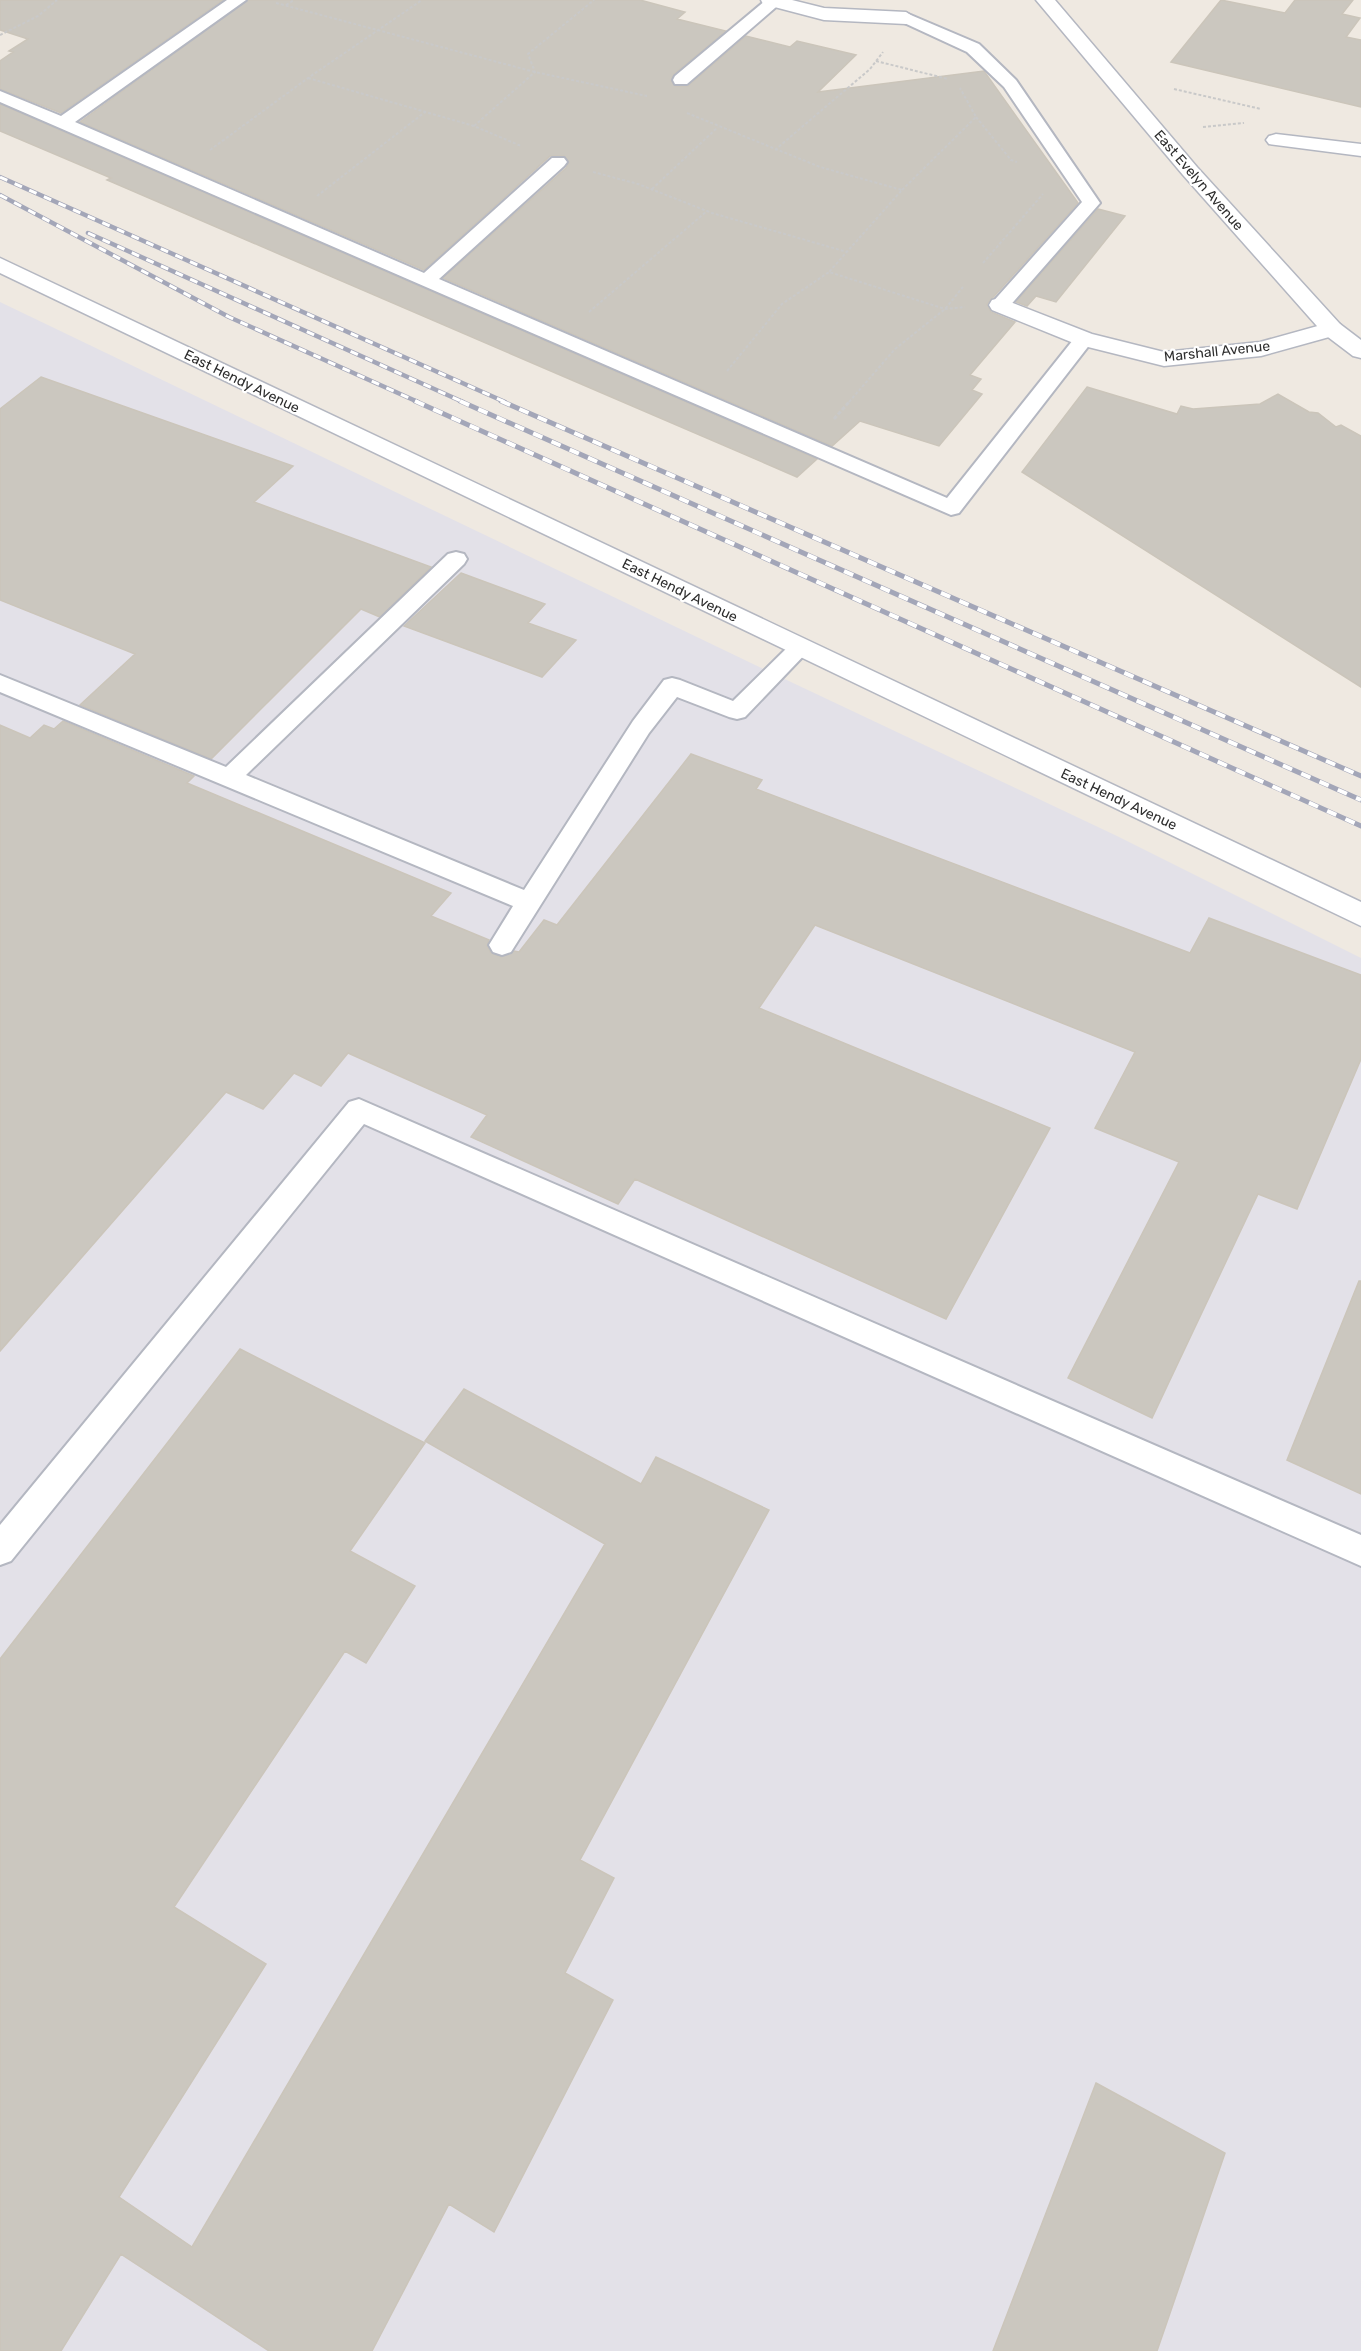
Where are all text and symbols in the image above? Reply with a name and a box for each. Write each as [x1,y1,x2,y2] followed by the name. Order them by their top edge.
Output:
[1150,127,1247,234] street label: East Evelyn Avenue
[1163,337,1271,366] street label: Marshall Avenue
[181,346,302,417] street label: East Hendy Avenue
[619,555,740,626] street label: East Hendy Avenue
[1058,765,1180,834] street label: East Hendy Avenue

